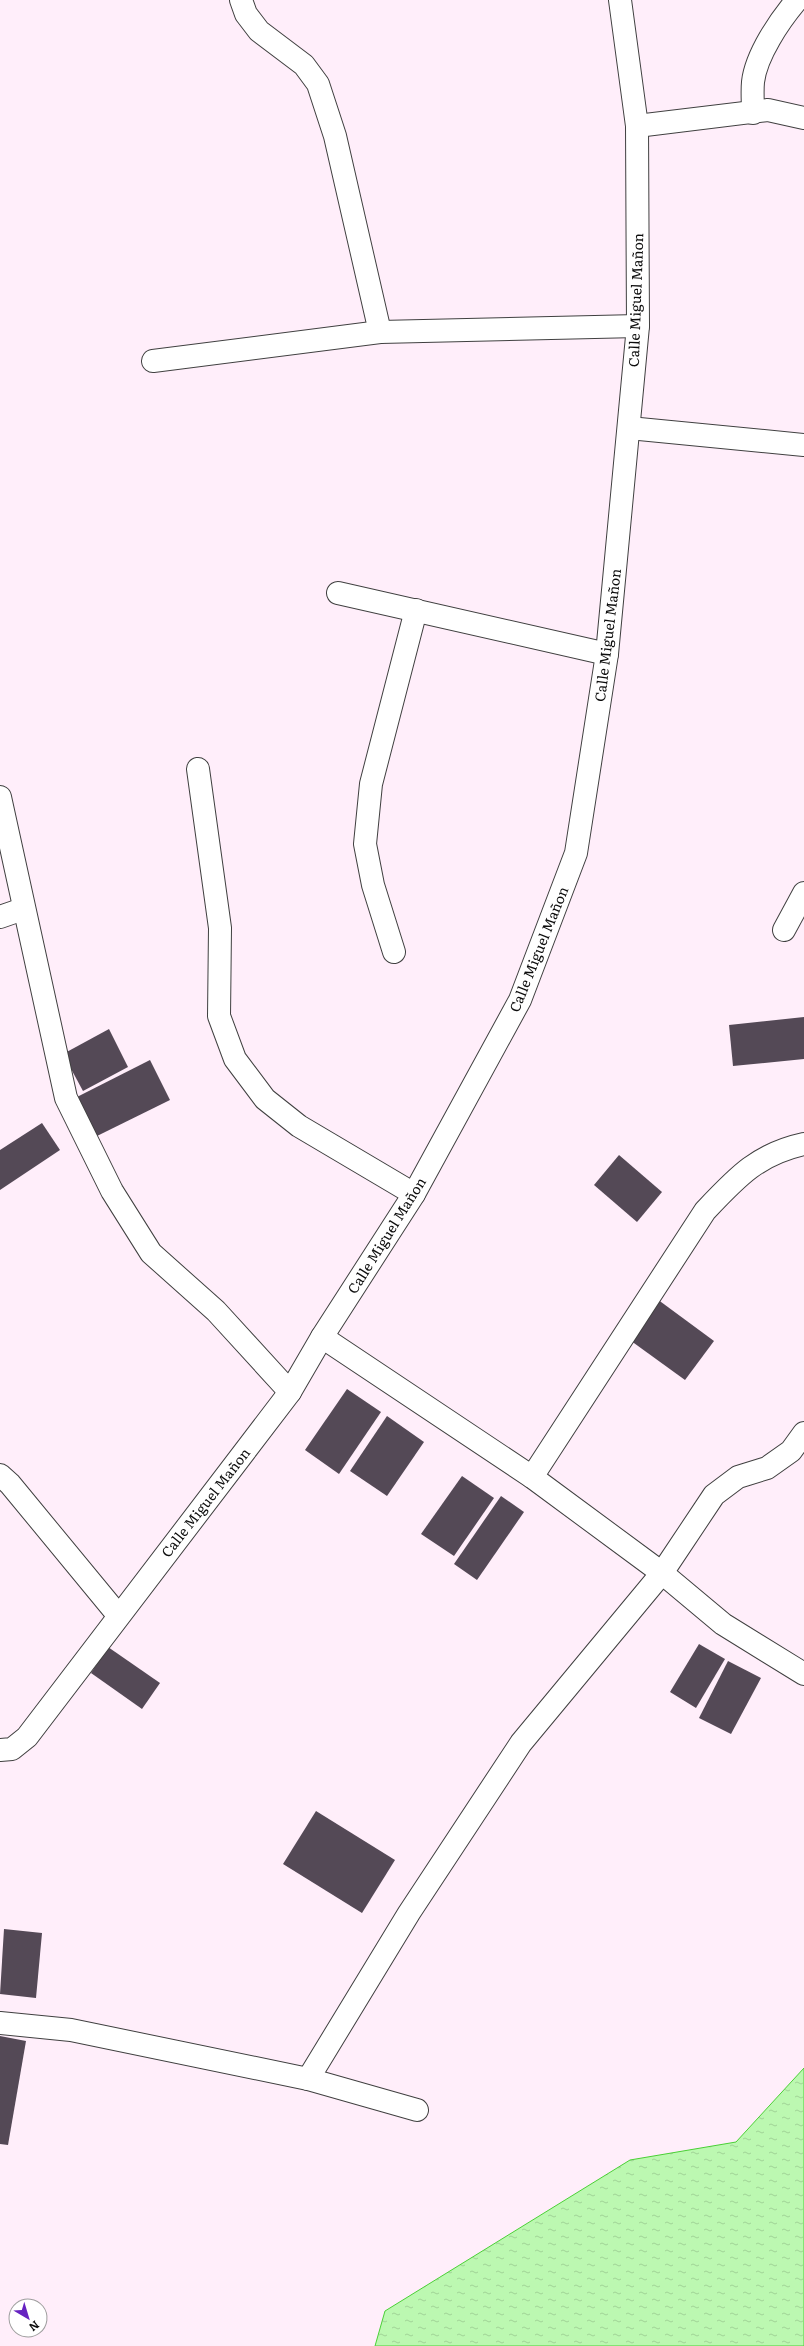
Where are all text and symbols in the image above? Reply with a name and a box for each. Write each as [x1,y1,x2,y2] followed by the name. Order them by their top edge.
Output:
[623,233,647,367] street label: Calle Miguel Mañon
[589,567,625,703] street label: Calle Miguel Mañon
[504,883,572,1015] street label: Calle Miguel Mañon
[342,1173,430,1297] street label: Calle Miguel Mañon
[156,1443,254,1561] street label: Calle Miguel Mañon
[8,2298,48,2338] north arrow
[26,2318,43,2336] text: N

